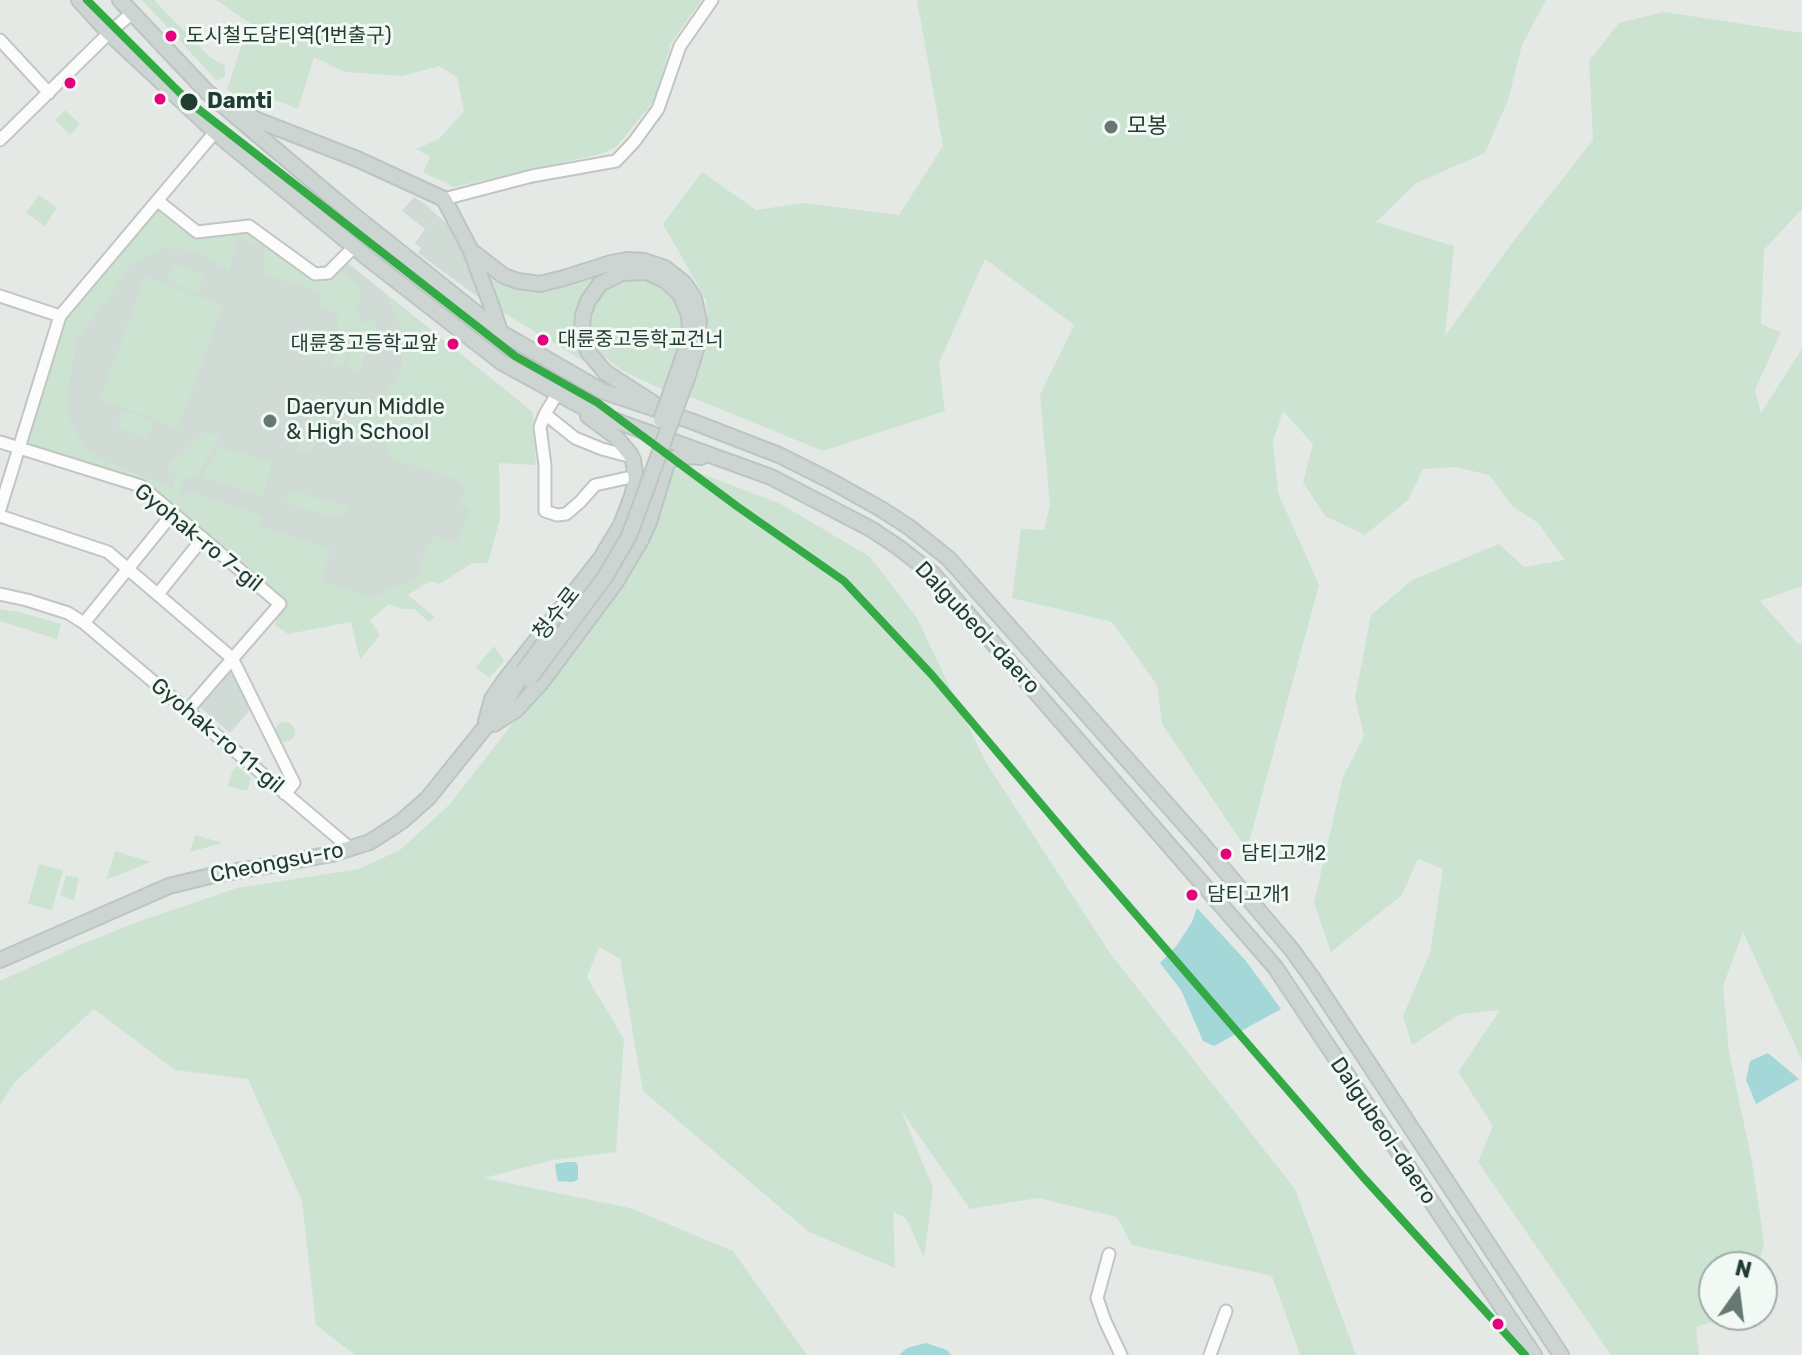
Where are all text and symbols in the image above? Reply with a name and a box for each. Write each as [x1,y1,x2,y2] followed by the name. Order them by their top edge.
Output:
[186,24,391,48] place label: 도시철도담티역(1번출구)
[163,28,179,44] marker: 도시철도담티역(1번출구)
[62,75,78,91] unlabelled marker
[207,89,272,115] place label: Damti
[152,91,168,107] unlabelled marker
[178,91,200,113] marker: Damti
[1127,114,1167,140] place label: 모봉
[1102,118,1120,136] marker: 모봉
[558,328,724,352] place label: 대륜중고등학교건너
[291,332,438,356] place label: 대륜중고등학교앞
[535,332,551,348] marker: 대륜중고등학교건너
[445,336,461,352] marker: 대륜중고등학교앞
[286,395,445,446] place label: Daeryun Middle & High School
[261,412,279,430] marker: Daeryun Middle & High School
[129,478,267,598] street label: Gyohak-ro 7-gil
[909,556,1045,700] street label: Dalgubeol-daero
[528,582,586,646] street label: 청수로
[145,673,289,799] street label: Gyohak-ro 11-gil
[208,837,346,889] street label: Cheongsu-ro
[1241,842,1326,866] place label: 담티고개2
[1218,846,1234,862] marker: 담티고개2
[1207,883,1289,907] place label: 담티고개1
[1184,887,1200,903] marker: 담티고개1
[1324,1053,1442,1209] street label: Dalgubeol-daero
[1698,1251,1778,1331] north arrow
[1732,1254,1754,1284] text: N
[1490,1316,1506,1332] unlabelled marker

